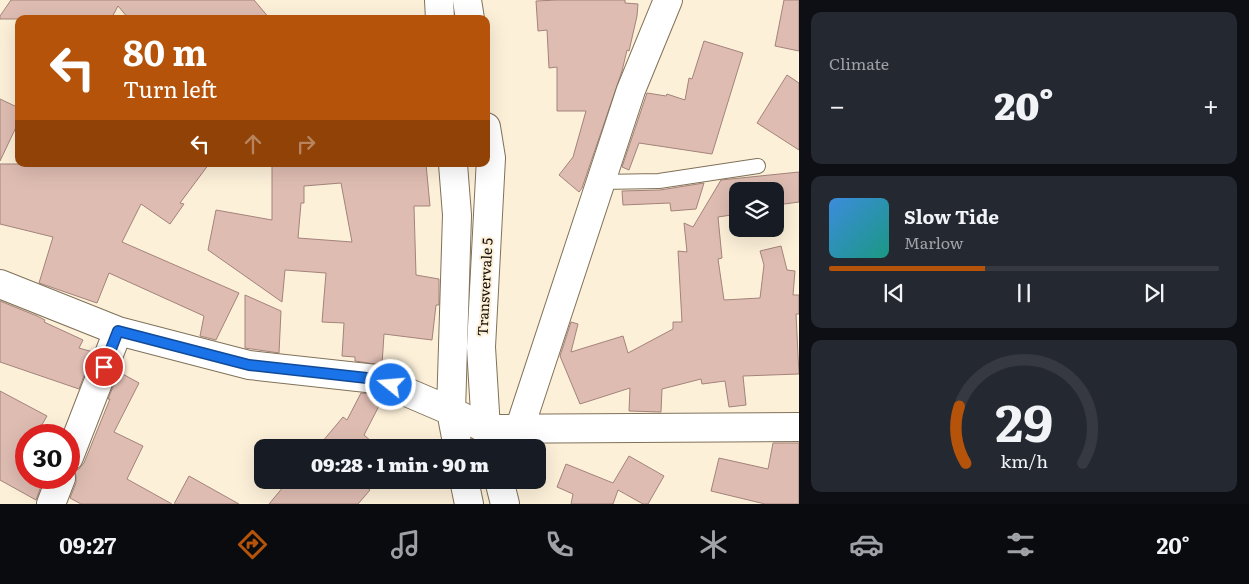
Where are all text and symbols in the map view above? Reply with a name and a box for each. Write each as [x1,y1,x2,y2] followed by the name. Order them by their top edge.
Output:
[123,25,207,77] text: 80 m
[40,35,105,100] icon: left
[829,51,889,75] text: Climate
[123,72,217,105] text: Turn left
[994,75,1054,132] text: 20°
[829,83,845,125] text: −
[1203,83,1219,125] text: +
[186,130,214,158] icon: left
[239,130,267,158] icon: ahead
[292,130,320,158] icon: right
[729,182,784,237] map controls
[729,182,784,237] button: layers
[904,202,999,230] text: Slow Tide
[904,230,964,254] text: Marlow
[471,237,497,337] street label: Transvervale 5
[880,279,908,307] icon: previous
[1010,279,1038,307] icon: pause
[1140,279,1168,307] icon: next
[83,346,125,388] pin
[90,353,118,381] icon: arrive
[364,358,416,410] position arrow
[995,381,1053,458] text: 29
[15,424,80,489] speed limit sign: 30
[1000,447,1048,474] text: km/h
[311,450,489,478] text: 09:28 · 1 min · 90 m
[235,527,270,562] icon: directions
[388,527,423,562] icon: music
[542,527,577,562] icon: phone
[696,527,731,562] icon: climate
[849,527,884,562] icon: car
[1003,527,1038,562] icon: filters
[59,528,116,561] text: 09:27
[1156,528,1190,561] text: 20°

